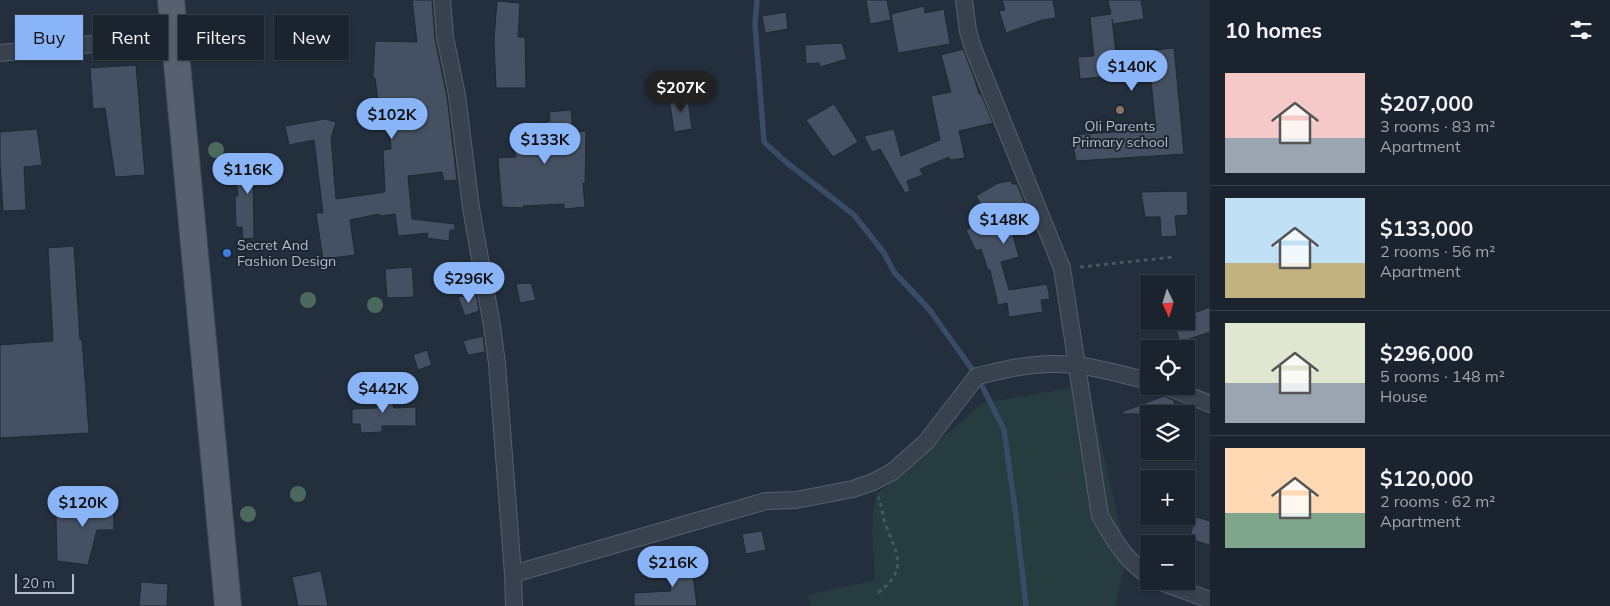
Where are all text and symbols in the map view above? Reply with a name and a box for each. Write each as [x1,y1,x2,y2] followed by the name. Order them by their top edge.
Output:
[15,15,83,60] chip: Buy
[93,15,168,60] chip: Rent
[178,15,264,60] chip: Filters
[274,15,349,60] chip: New
[1567,16,1595,44] icon: filters
[1225,17,1322,43] text: 10 homes
[1097,49,1167,92] pin: $140K
[1107,56,1157,76] text: $140K
[646,70,716,113] pin: $207K
[656,77,706,97] text: $207K
[1380,90,1473,116] text: $207,000
[1265,93,1325,153] icon: home
[357,98,427,140] pin: $102K
[367,104,417,124] text: $102K
[1114,104,1126,116] marker: Oli Parents Primary school
[1380,116,1495,136] text: 3 rooms · 83 m²
[1072,117,1168,151] place label: Oli Parents Primary school
[510,122,580,165] pin: $133K
[520,129,570,149] text: $133K
[1380,136,1461,156] text: Apartment
[213,152,283,195] pin: $116K
[223,159,273,179] text: $116K
[969,202,1039,245] pin: $148K
[979,209,1029,229] text: $148K
[1380,215,1473,241] text: $133,000
[1265,218,1325,278] icon: home
[237,236,336,270] place label: Secret And Fashion Design
[1380,241,1495,261] text: 2 rooms · 56 m²
[221,247,233,259] marker: Secret And Fashion Design
[1380,261,1461,281] text: Apartment
[434,262,504,304] pin: $296K
[444,268,494,288] text: $296K
[1140,275,1195,330] north arrow
[1140,275,1195,590] map controls
[1140,340,1195,395] button: locate
[1380,340,1473,366] text: $296,000
[1265,343,1325,403] icon: home
[1380,366,1505,386] text: 5 rooms · 148 m²
[348,372,418,414] pin: $442K
[358,378,408,398] text: $442K
[1380,386,1427,406] text: House
[1140,405,1195,460] button: layers
[1380,465,1473,491] text: $120,000
[1265,468,1325,528] icon: home
[1140,470,1195,525] button: +
[48,486,118,528] pin: $120K
[1380,491,1495,511] text: 2 rooms · 62 m²
[58,492,108,512] text: $120K
[1380,511,1461,531] text: Apartment
[1140,535,1195,590] button: −
[638,546,708,588] pin: $216K
[648,552,698,572] text: $216K
[15,571,74,594] scale bar
[22,574,55,592] text: 20 m

